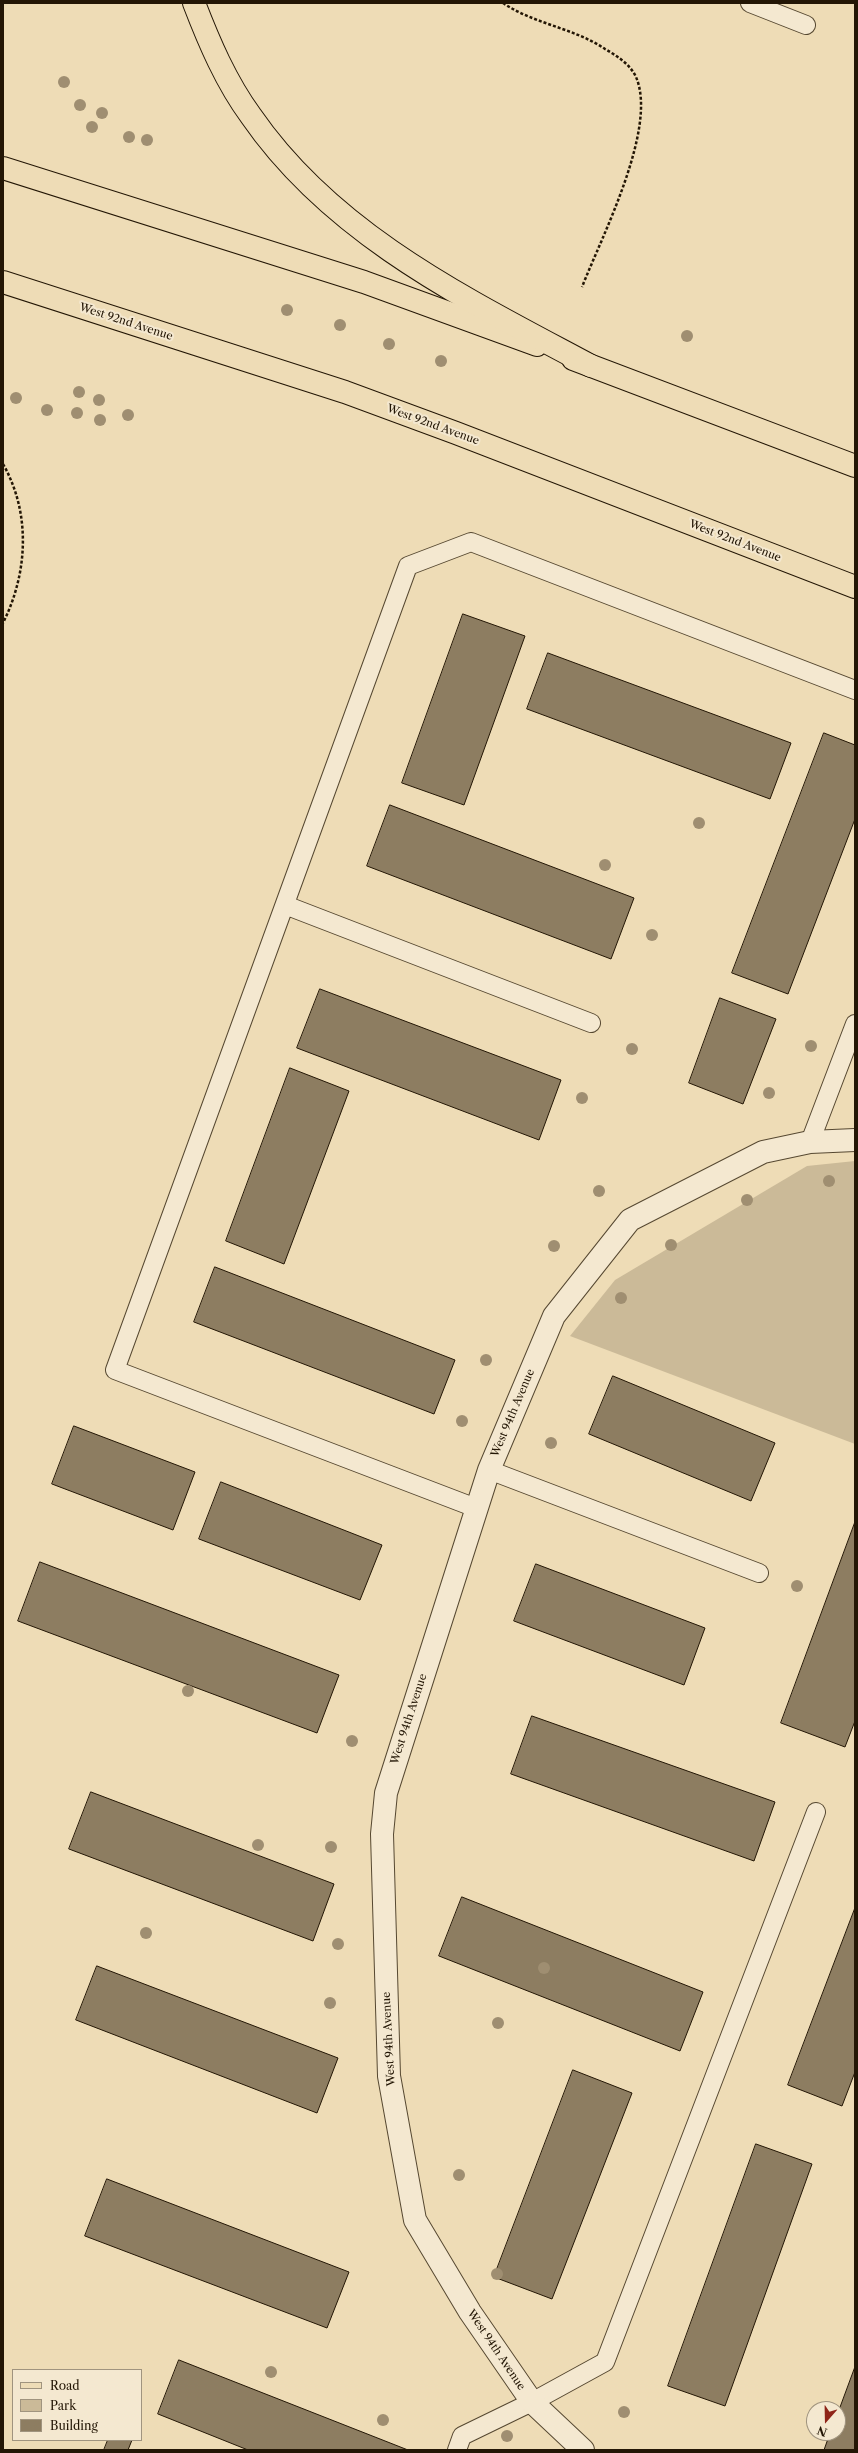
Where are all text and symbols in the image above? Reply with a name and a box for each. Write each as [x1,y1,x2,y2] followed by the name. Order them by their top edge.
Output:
[78,301,174,343] street label: West 92nd Avenue
[385,402,481,448] street label: West 92nd Avenue
[687,517,783,565] street label: West 92nd Avenue
[488,1367,538,1459] street label: West 94th Avenue
[388,1672,430,1766] street label: West 94th Avenue
[380,1992,398,2086] street label: West 94th Avenue
[464,2307,528,2393] street label: West 94th Avenue
[12,2369,142,2441] legend
[50,2378,80,2393] text: Road
[50,2398,76,2413] text: Park
[806,2401,846,2441] north arrow
[50,2418,98,2433] text: Building
[815,2423,829,2440] text: N

